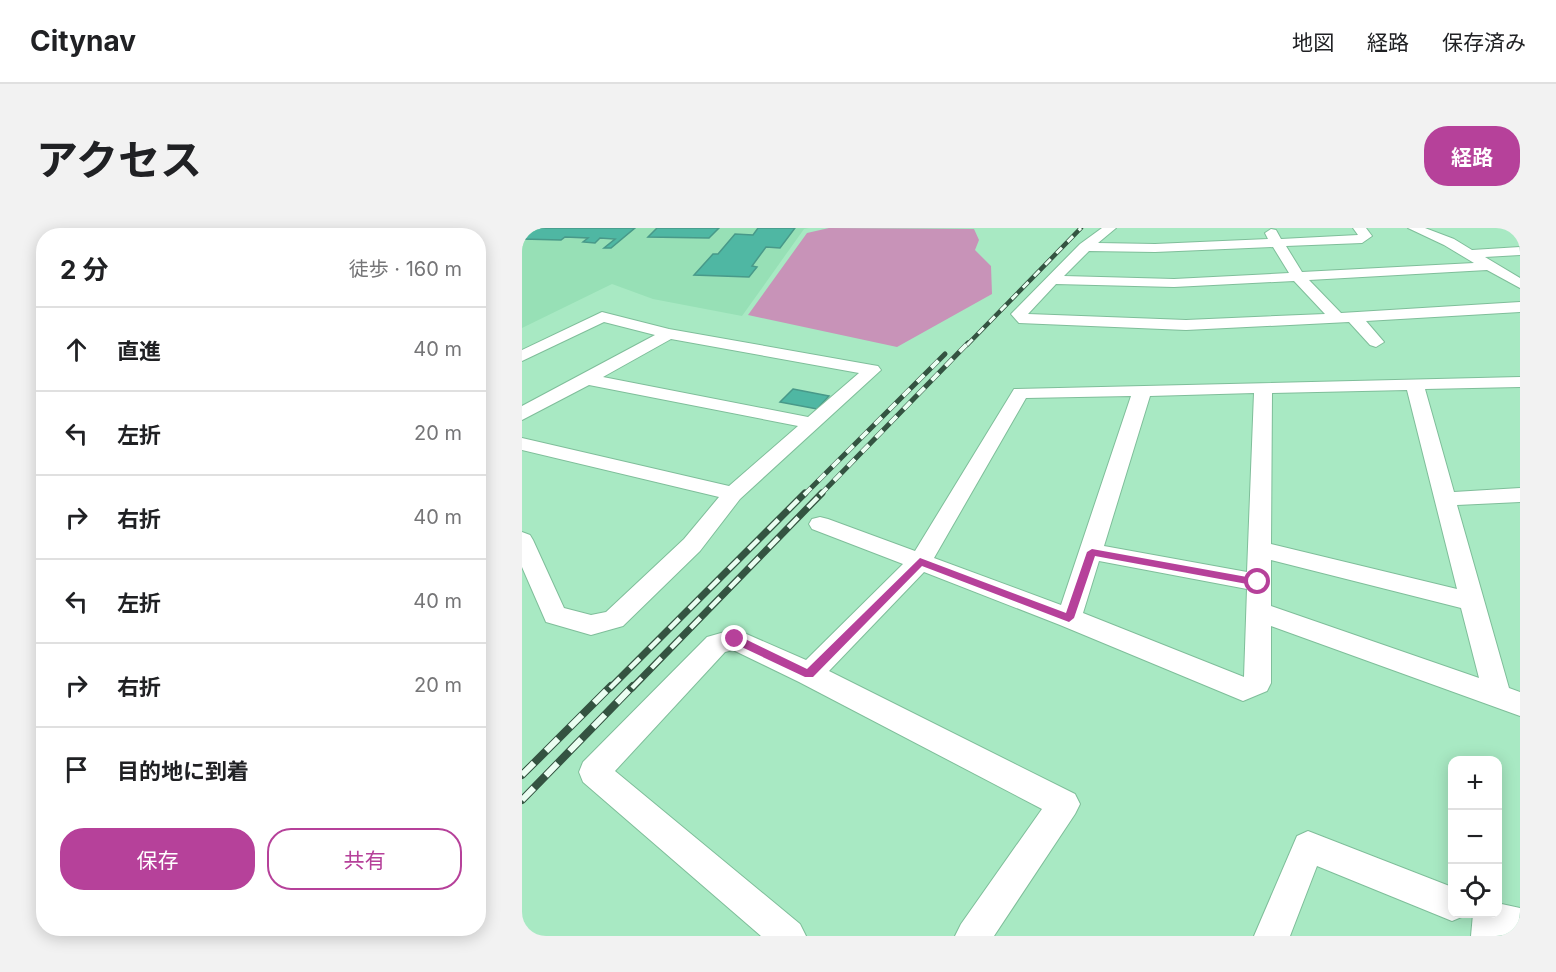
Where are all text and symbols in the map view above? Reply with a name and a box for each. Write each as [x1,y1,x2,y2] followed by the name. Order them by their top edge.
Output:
[30,24,136,58] text: Citynav
[1292,30,1334,55] text: 地図
[1367,30,1409,55] text: 経路
[1442,30,1526,55] text: 保存済み
[1424,126,1520,186] button: 経路
[36,134,202,185] text: アクセス
[60,254,109,285] text: 2 分
[349,257,462,281] text: 徒歩 · 160 m
[60,333,93,366] icon: ahead
[413,337,462,361] text: 40 m
[117,338,161,364] text: 直進
[60,417,93,450] icon: left
[414,421,462,445] text: 20 m
[117,422,161,448] text: 左折
[60,501,93,534] icon: right
[413,505,462,529] text: 40 m
[117,506,161,532] text: 右折
[1244,568,1270,594] route start
[60,585,93,618] icon: left
[413,589,462,613] text: 40 m
[117,590,161,616] text: 左折
[721,625,747,651] route end
[60,669,93,702] icon: right
[414,673,462,697] text: 20 m
[117,674,161,700] text: 右折
[60,753,93,786] icon: arrive
[1448,756,1502,918] map controls
[1448,756,1502,810] button: +
[117,758,249,784] text: 目的地に到着
[1448,810,1502,864] button: −
[60,828,255,890] button: 保存
[267,828,462,890] button: 共有
[1448,864,1502,918] button: locate

